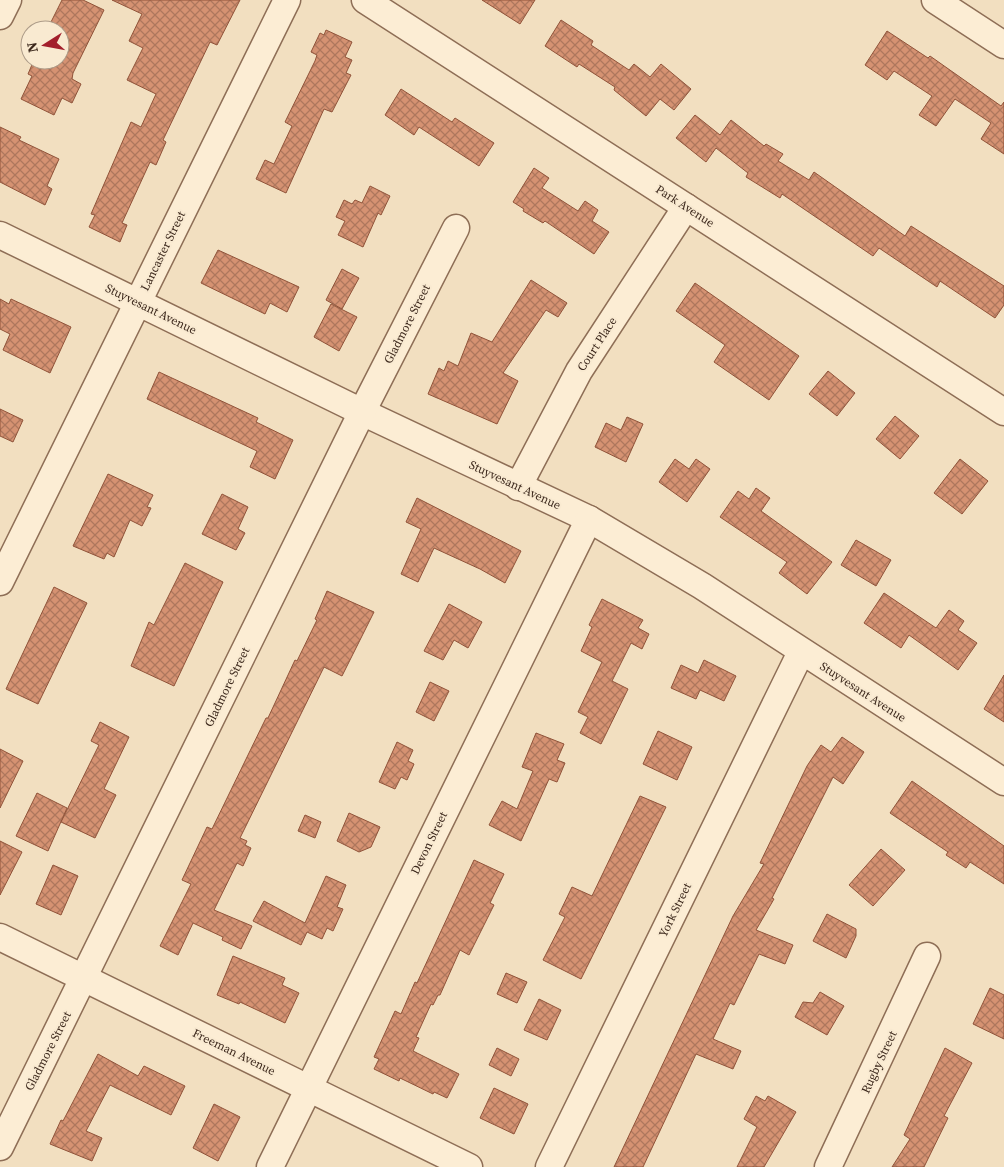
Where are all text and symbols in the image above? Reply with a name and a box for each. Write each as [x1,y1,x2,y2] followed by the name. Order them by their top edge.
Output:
[20,20,70,70] north arrow
[21,41,43,54] text: N
[653,181,717,231] street label: Park Avenue
[137,209,189,293] street label: Lancaster Street
[103,280,199,338] street label: Stuyvesant Avenue
[380,282,434,366] street label: Gladmore Street
[574,314,620,374] street label: Court Place
[467,457,563,513] street label: Stuyvesant Avenue
[201,644,253,730] street label: Gladmore Street
[817,658,909,726] street label: Stuyvesant Avenue
[407,809,451,877] street label: Devon Street
[655,880,695,940] street label: York Street
[21,1009,75,1093] street label: Gladmore Street
[190,1025,278,1079] street label: Freeman Avenue
[857,1028,901,1096] street label: Rugby Street

